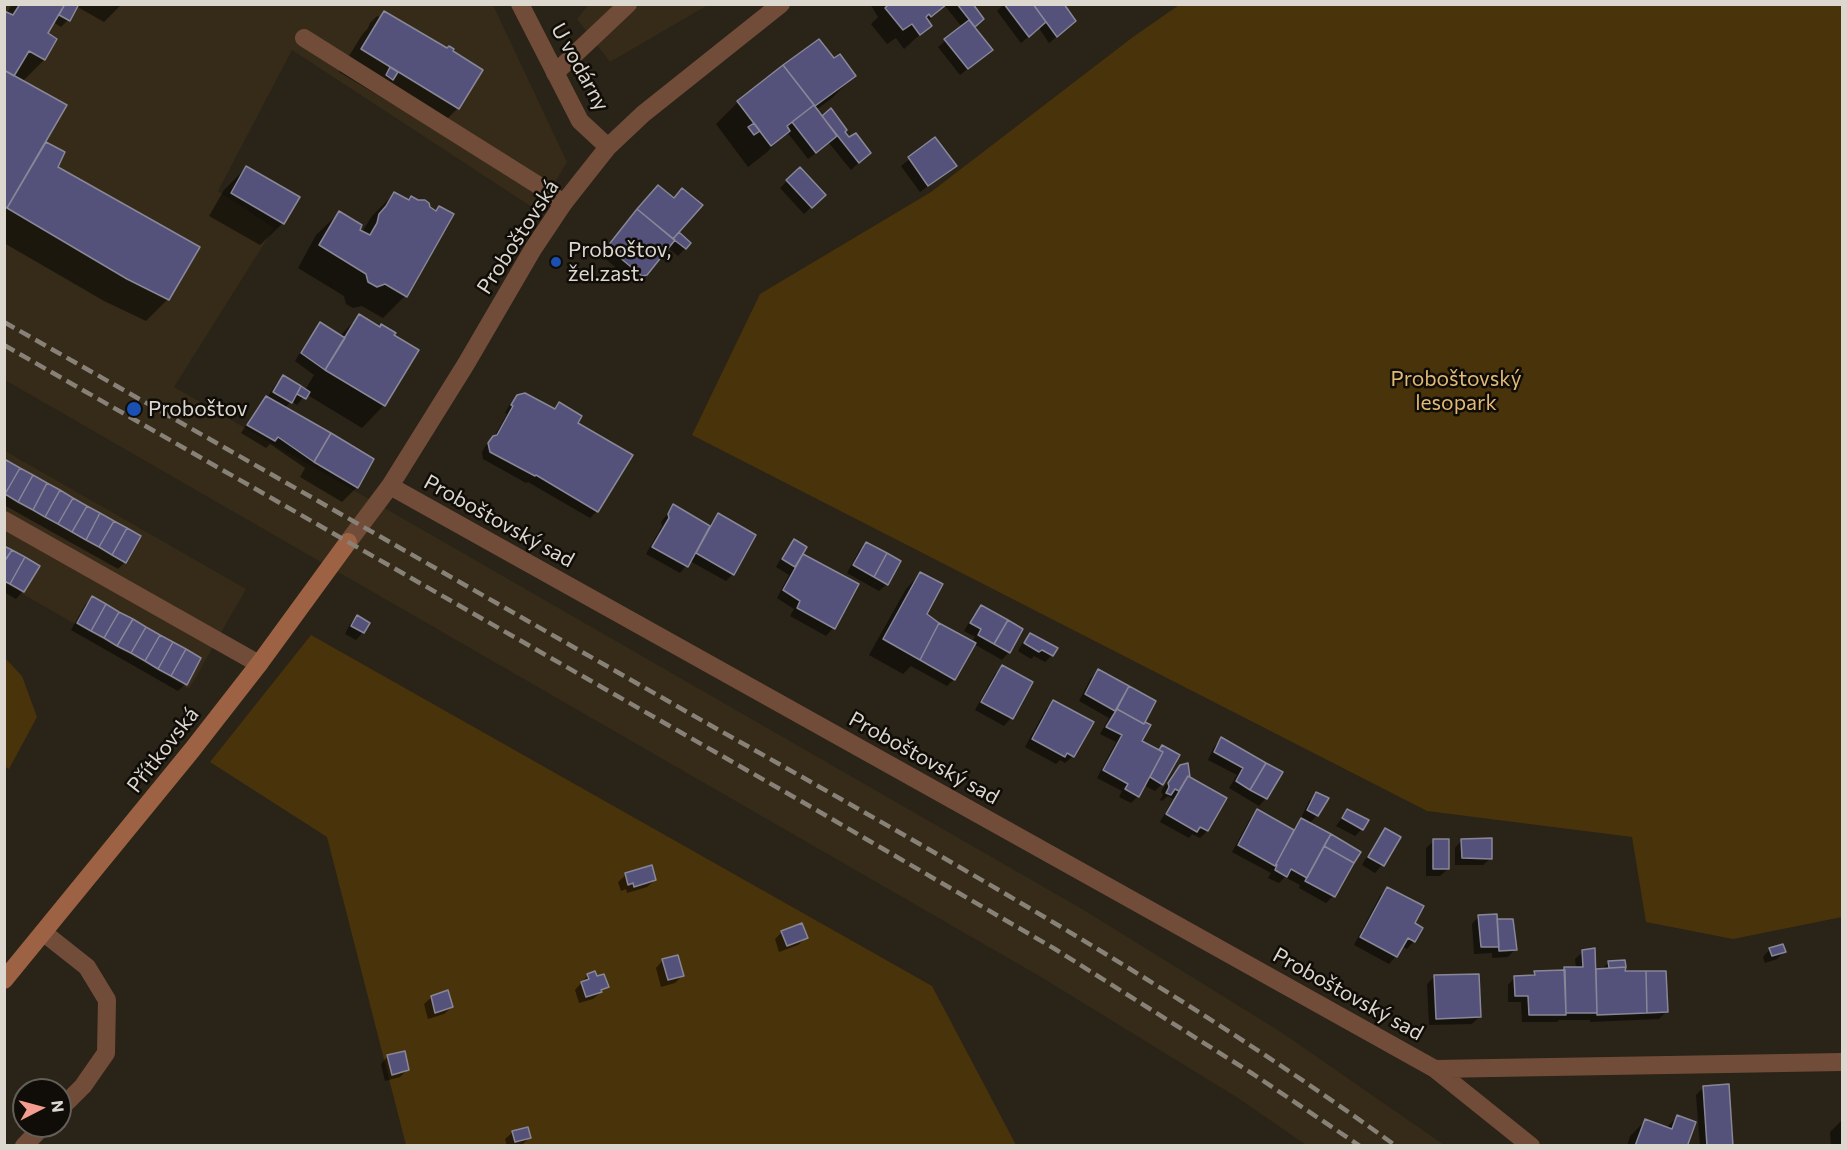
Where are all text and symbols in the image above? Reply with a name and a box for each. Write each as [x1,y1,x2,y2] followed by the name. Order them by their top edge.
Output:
[546,19,614,115] street label: U vodárny
[472,175,564,299] street label: Proboštovská
[568,237,671,287] place label: Proboštov, žel.zast.
[549,255,563,269] marker: Proboštov, žel.zast.
[1390,366,1522,416] park label: Proboštovský lesopark
[148,396,247,422] place label: Proboštov
[125,400,143,418] marker: Proboštov
[420,469,578,573] street label: Proboštovský sad
[122,702,204,798] street label: Přítkovská
[845,706,1003,810] street label: Proboštovský sad
[1269,942,1427,1046] street label: Proboštovský sad
[12,1078,72,1138] north arrow
[48,1099,68,1113] text: N

